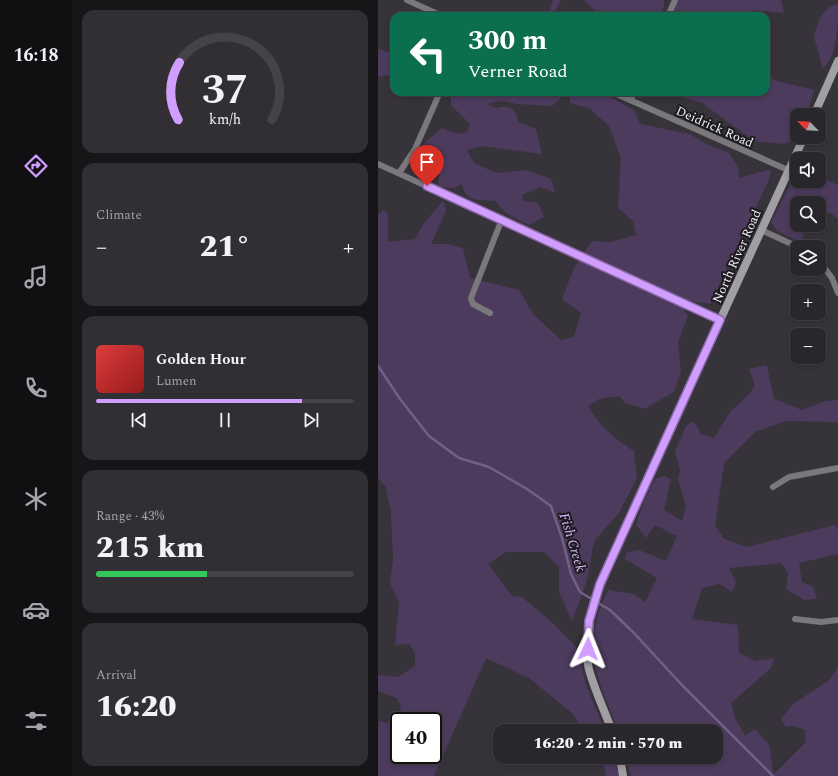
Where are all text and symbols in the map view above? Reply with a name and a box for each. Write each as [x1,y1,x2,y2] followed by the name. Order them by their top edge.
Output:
[468,19,547,62] text: 300 m
[402,28,454,80] icon: left
[13,42,59,69] text: 16:18
[202,58,248,121] text: 37
[468,58,568,85] text: Verner Road
[673,101,757,153] street label: Deidrick Road
[209,108,241,130] text: km/h
[790,108,826,144] north arrow
[790,108,826,364] map controls
[410,145,444,186] pin
[416,151,438,173] icon: arrive
[22,152,50,180] icon: directions
[790,152,826,188] button: sound
[790,196,826,232] button: search
[96,205,142,225] text: Climate
[707,206,767,307] street label: North River Road
[200,224,251,270] text: 21°
[96,231,107,264] text: −
[343,231,354,264] text: +
[790,240,826,276] button: layers
[22,263,50,291] icon: music
[790,284,826,320] button: +
[790,328,826,364] button: −
[156,348,246,371] text: Golden Hour
[156,371,197,391] text: Lumen
[22,374,50,402] icon: phone
[128,409,150,431] icon: previous
[214,409,236,431] icon: pause
[300,409,322,431] icon: next
[22,485,50,513] icon: climate
[96,506,164,526] text: Range · 43%
[554,510,592,575] water label: Fish Creek
[96,525,204,571] text: 215 km
[22,596,50,624] icon: car
[567,628,609,670] position arrow
[96,665,137,685] text: Arrival
[96,684,176,730] text: 16:20
[22,707,50,735] icon: filters
[390,712,442,764] speed limit sign: 40
[534,732,682,755] text: 16:20 · 2 min · 570 m

